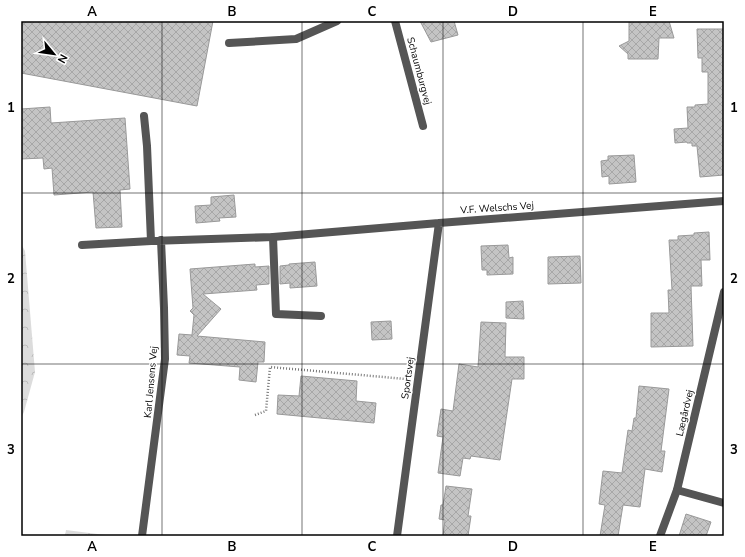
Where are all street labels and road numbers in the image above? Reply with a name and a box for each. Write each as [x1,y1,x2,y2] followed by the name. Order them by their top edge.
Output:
[403,36,435,106] street label: Schaumburgvej
[459,198,534,218] street label: V.F. Welschs Vej
[141,345,161,419] street label: Karl Jensens Vej
[398,356,418,400] street label: Sportsvej
[673,388,697,438] street label: Lægårdvej

